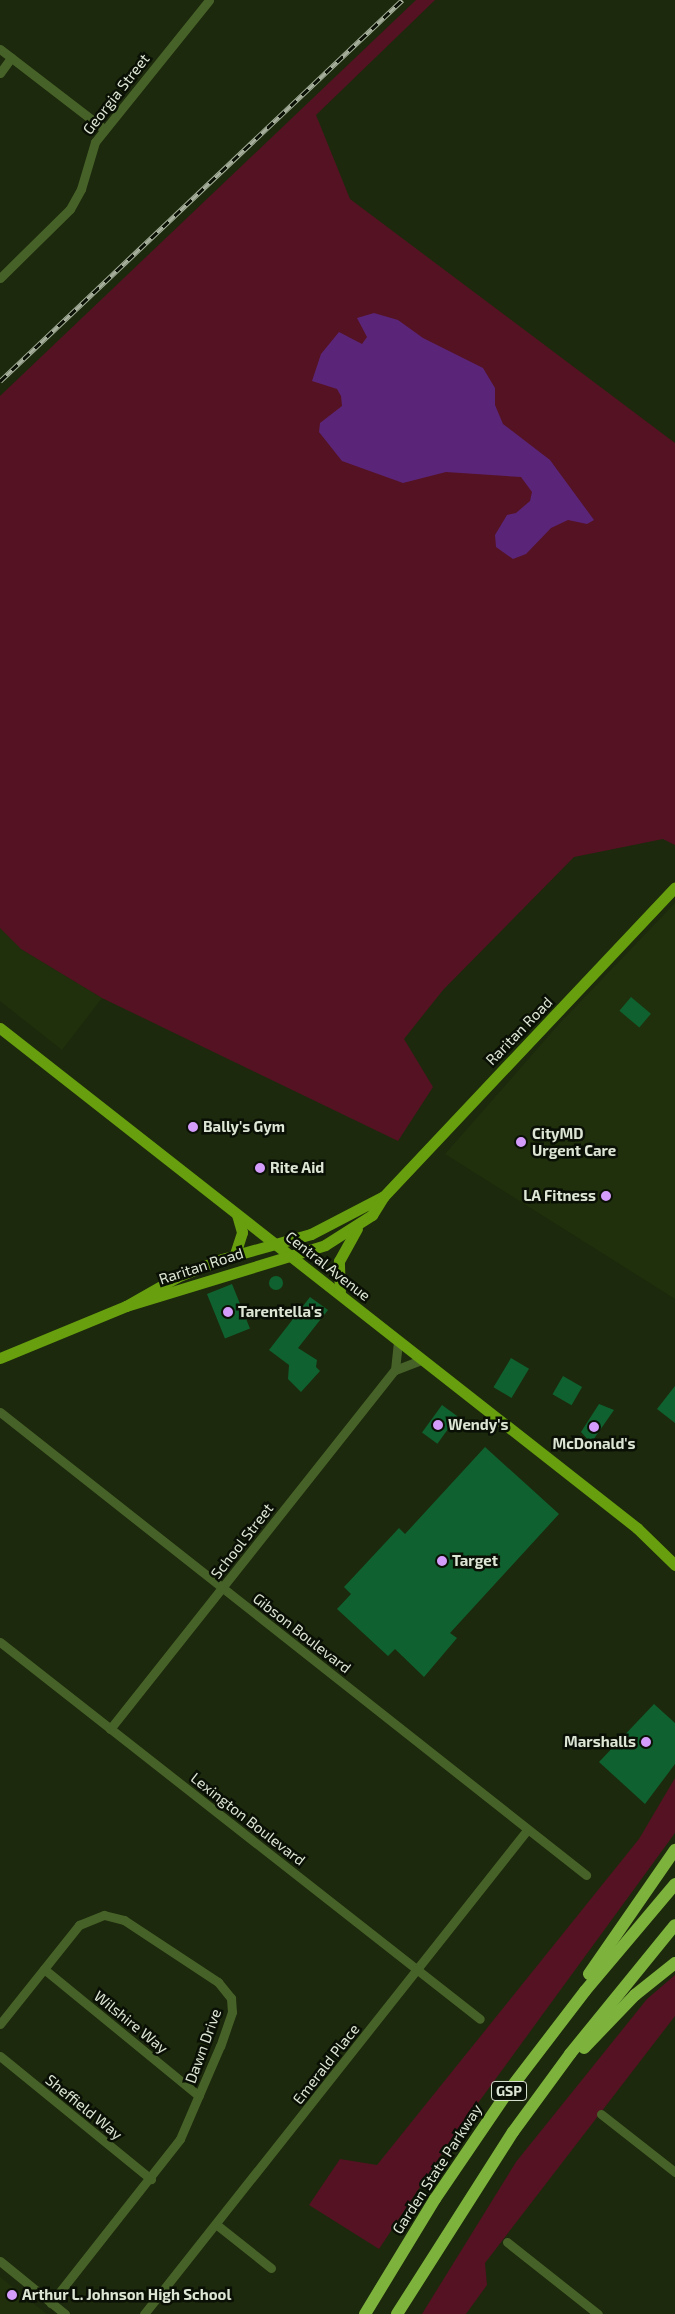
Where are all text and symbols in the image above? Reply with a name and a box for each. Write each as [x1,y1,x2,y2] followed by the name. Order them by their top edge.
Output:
[79,50,153,138] street label: Georgia Street
[482,993,556,1069] street label: Raritan Road
[203,1118,285,1136] place label: Bally's Gym
[187,1121,199,1133] marker: Bally's Gym
[532,1124,616,1159] place label: CityMD Urgent Care
[514,1135,528,1149] marker: CityMD Urgent Care
[270,1159,325,1177] place label: Rite Aid
[254,1162,266,1174] marker: Rite Aid
[523,1187,596,1205] place label: LA Fitness
[600,1190,612,1202] marker: LA Fitness
[282,1227,374,1305] street label: Central Avenue
[156,1244,246,1288] street label: Raritan Road
[238,1303,322,1321] place label: Tarentella's
[222,1306,234,1318] marker: Tarentella's
[448,1416,508,1434] place label: Wendy's
[432,1419,444,1431] marker: Wendy's
[588,1421,600,1433] marker: McDonald's
[552,1435,636,1453] place label: McDonald's
[207,1500,277,1582] street label: School Street
[452,1552,498,1570] place label: Target
[436,1555,448,1567] marker: Target
[249,1589,355,1677] street label: Gibson Boulevard
[564,1733,636,1751] place label: Marshalls
[640,1736,652,1748] marker: Marshalls
[187,1769,309,1869] street label: Lexington Boulevard
[90,1987,172,2057] street label: Wilshire Way
[181,2006,225,2086] street label: Dawn Drive
[289,2020,363,2108] street label: Emerald Place
[42,2070,126,2144] street label: Sheffield Way
[490,2080,528,2102] road number: GSP
[388,2101,486,2237] street label: Garden State Parkway
[22,2286,232,2304] place label: Arthur L. Johnson High School
[6,2289,18,2301] marker: Arthur L. Johnson High School

